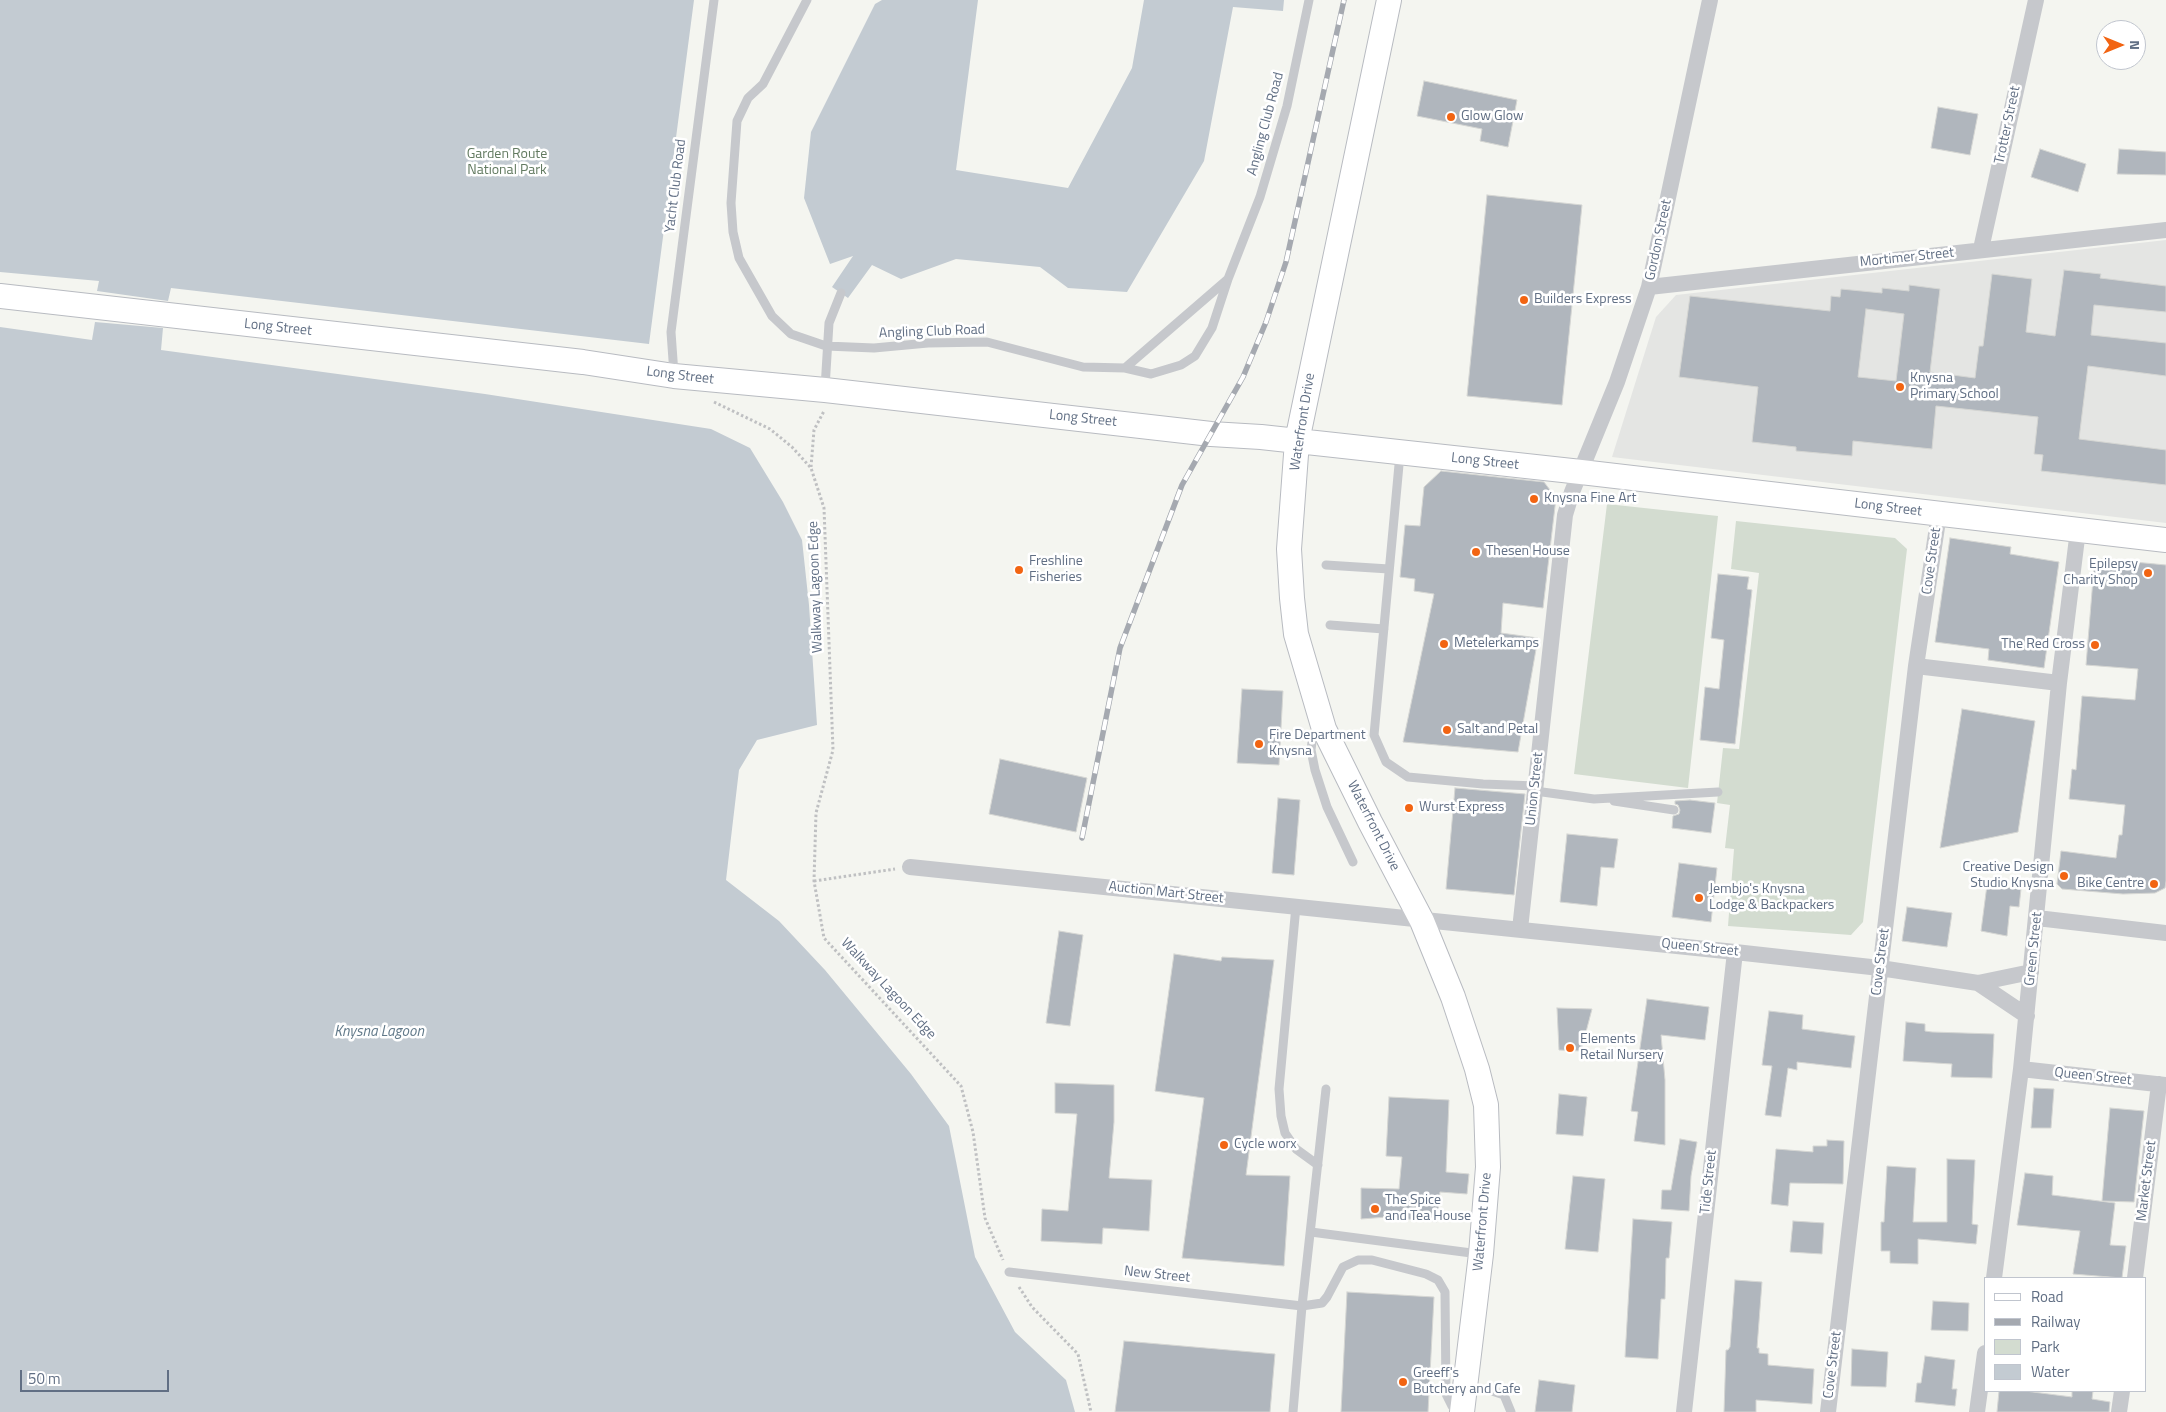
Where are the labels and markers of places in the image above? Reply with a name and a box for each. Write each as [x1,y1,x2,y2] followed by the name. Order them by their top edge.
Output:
[1461,109,1524,125] place label: Glow Glow
[1445,111,1457,123] marker: Glow Glow
[1534,292,1632,308] place label: Builders Express
[1518,294,1530,306] marker: Builders Express
[1910,371,1999,404] place label: Knysna Primary School
[1894,381,1906,393] marker: Knysna Primary School
[1544,491,1636,507] place label: Knysna Fine Art
[1528,493,1540,505] marker: Knysna Fine Art
[1486,544,1570,560] place label: Thesen House
[1470,546,1482,558] marker: Thesen House
[1029,554,1083,586] place label: Freshline Fisheries
[2063,557,2138,590] place label: Epilepsy Charity Shop
[1013,564,1025,576] marker: Freshline Fisheries
[2142,567,2154,579] marker: Epilepsy Charity Shop
[1454,636,1539,652] place label: Metelerkamps
[2001,637,2085,653] place label: The Red Cross
[1438,638,1450,650] marker: Metelerkamps
[2089,639,2101,651] marker: The Red Cross
[1457,722,1538,738] place label: Salt and Petal
[1441,724,1453,736] marker: Salt and Petal
[1269,728,1366,760] place label: Fire Department Knysna
[1253,738,1265,750] marker: Fire Department Knysna
[1419,800,1504,816] place label: Wurst Express
[1403,802,1415,814] marker: Wurst Express
[1963,860,2054,892] place label: Creative Design Studio Knysna
[2058,870,2070,882] marker: Creative Design Studio Knysna
[2077,876,2144,892] place label: Bike Centre
[2148,878,2160,890] marker: Bike Centre
[1709,882,1834,914] place label: Jembjo's Knysna Lodge & Backpackers
[1693,892,1705,904] marker: Jembjo's Knysna Lodge & Backpackers
[1580,1032,1664,1064] place label: Elements Retail Nursery
[1564,1042,1576,1054] marker: Elements Retail Nursery
[1234,1137,1297,1153] place label: Cycle worx
[1218,1139,1230,1151] marker: Cycle worx
[1385,1193,1471,1226] place label: The Spice and Tea House
[1369,1203,1381,1215] marker: The Spice and Tea House
[1413,1366,1521,1398] place label: Greeff's Butchery and Cafe
[1397,1376,1409,1388] marker: Greeff's Butchery and Cafe

